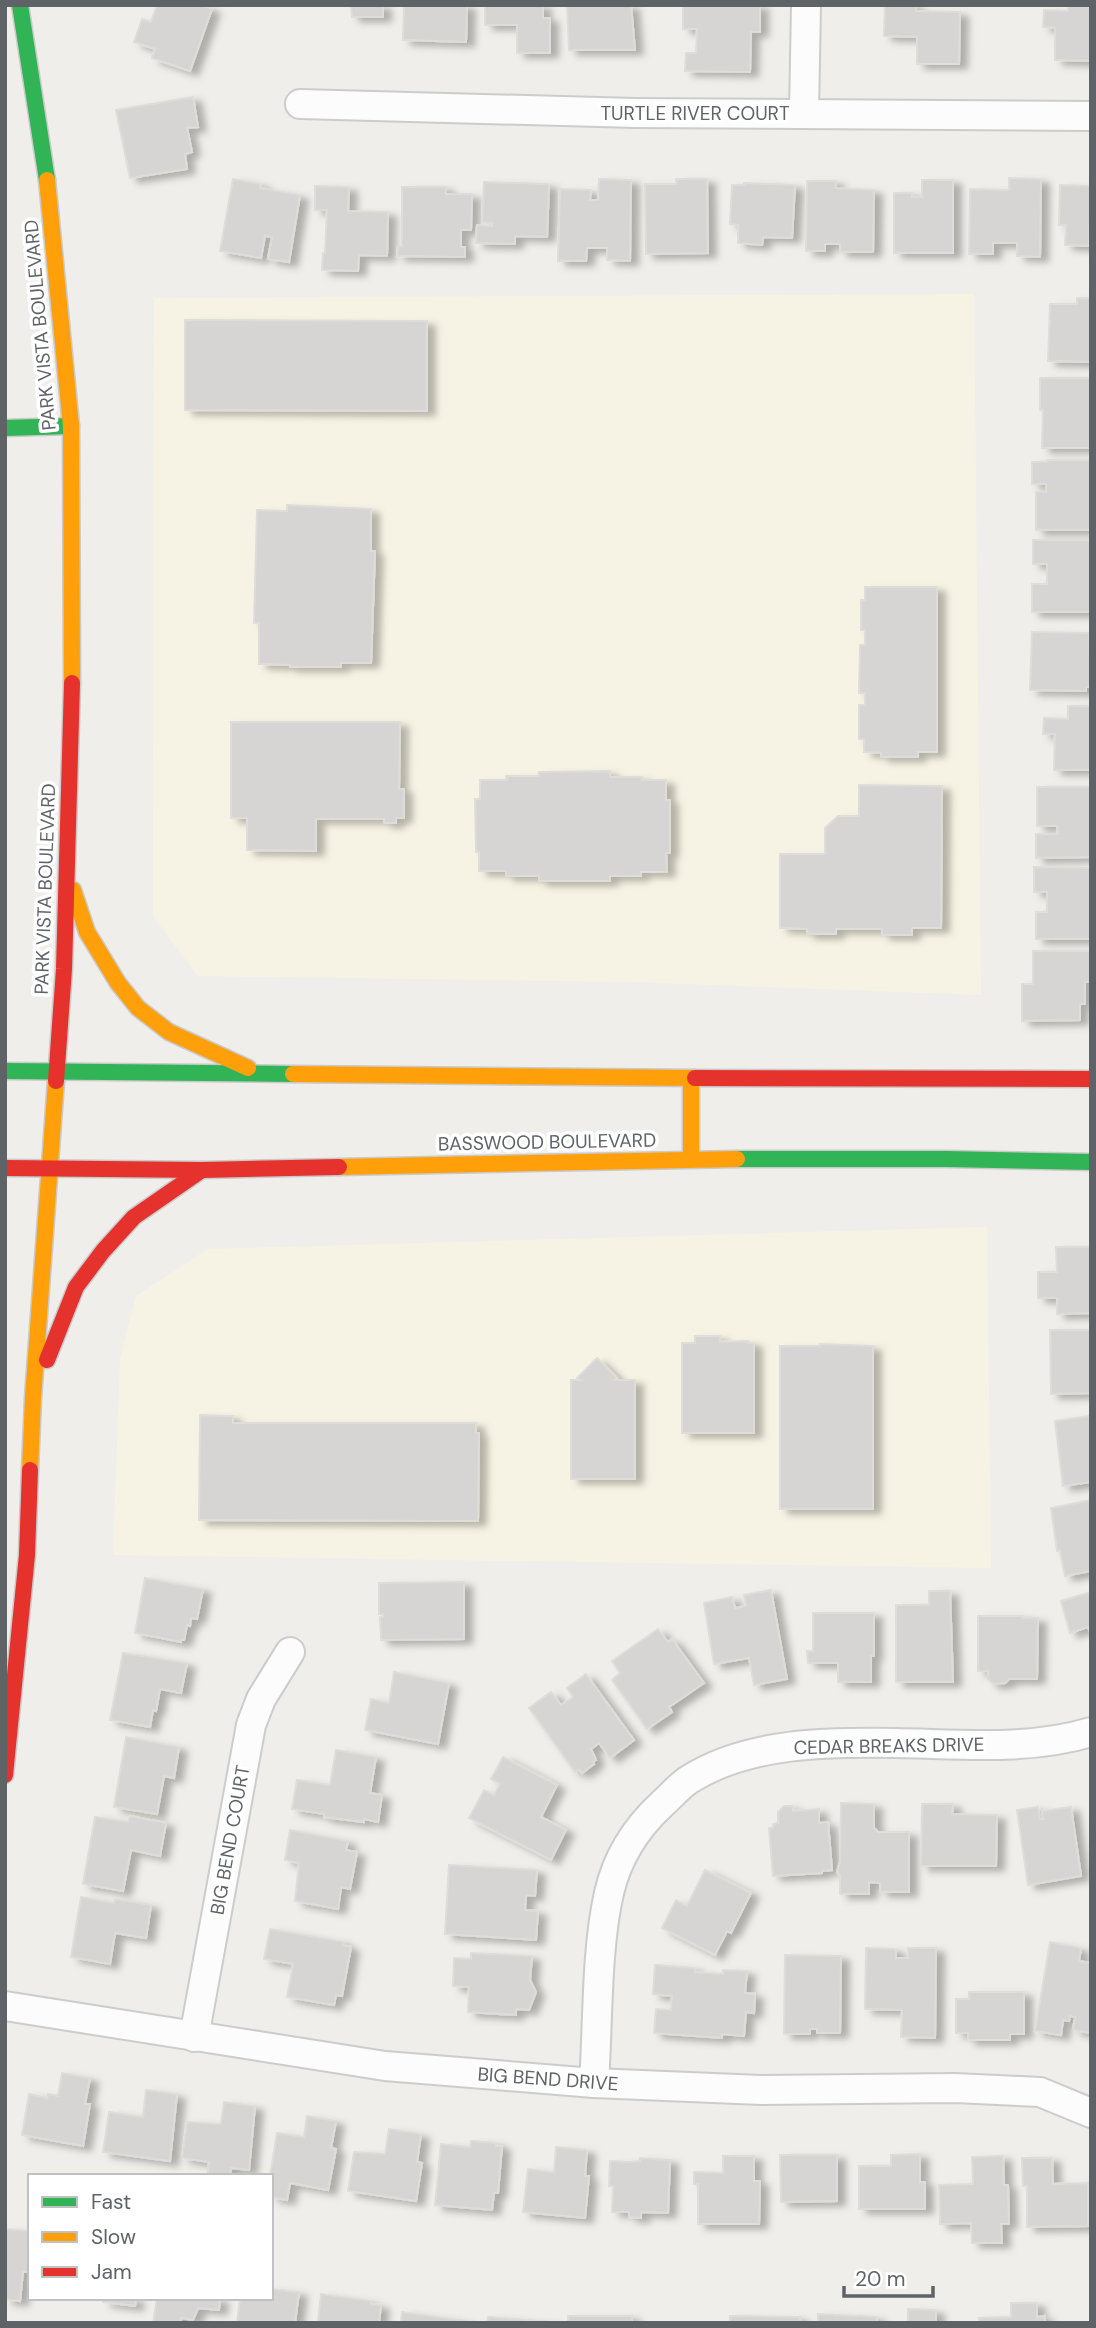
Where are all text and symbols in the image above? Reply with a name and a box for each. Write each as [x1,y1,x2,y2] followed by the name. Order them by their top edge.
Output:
[600,101,790,126] street label: TURTLE RIVER COURT
[18,219,62,431] street label: PARK VISTA BOULEVARD
[29,783,61,995] street label: PARK VISTA BOULEVARD
[438,1128,656,1156] street label: BASSWOOD BOULEVARD
[793,1732,985,1760] street label: CEDAR BREAKS DRIVE
[205,1763,256,1917] street label: BIG BEND COURT
[477,2062,619,2096] street label: BIG BEND DRIVE
[28,2174,273,2300] legend
[91,2188,131,2216] text: Fast
[91,2223,136,2251] text: Slow
[844,2254,933,2298] scale bar
[91,2258,132,2286] text: Jam
[855,2265,906,2293] text: 20 m

